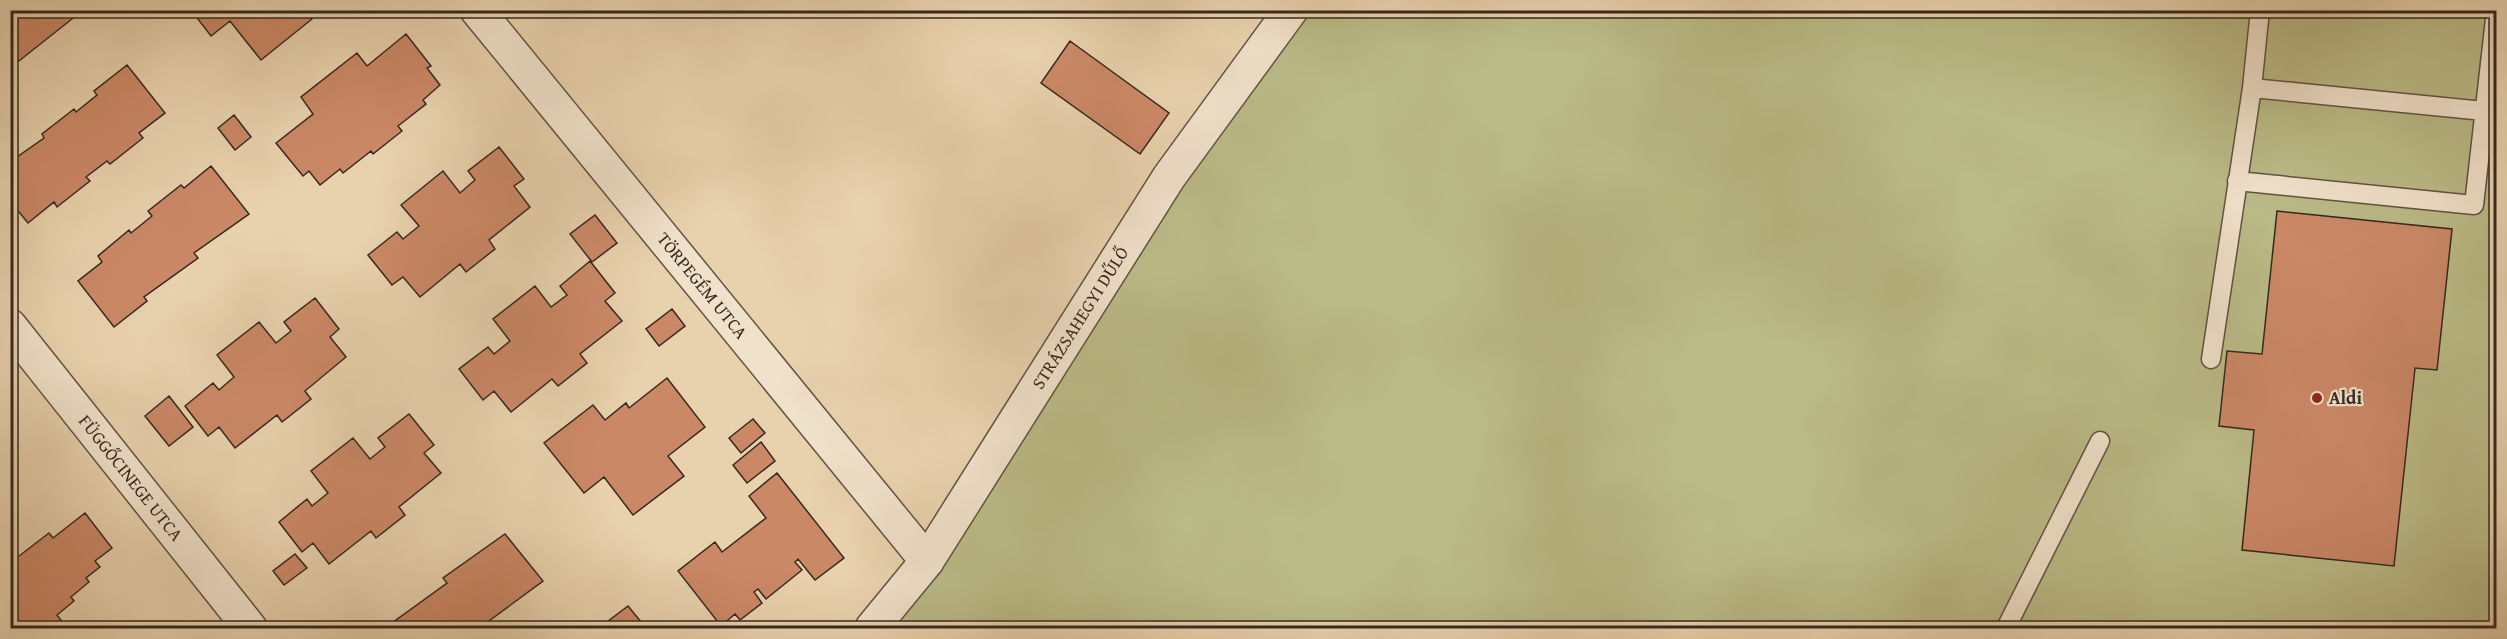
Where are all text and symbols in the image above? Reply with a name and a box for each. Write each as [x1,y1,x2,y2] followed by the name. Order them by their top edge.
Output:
[651,226,754,345] street label: TÖRPEGÉM UTCA
[1025,241,1135,394] street label: STRÁZSAHEGYI DŰLŐ
[2329,384,2362,411] place label: Aldi
[2310,391,2324,405] marker: Aldi
[72,409,190,547] street label: FÜGGŐCINEGE UTCA

